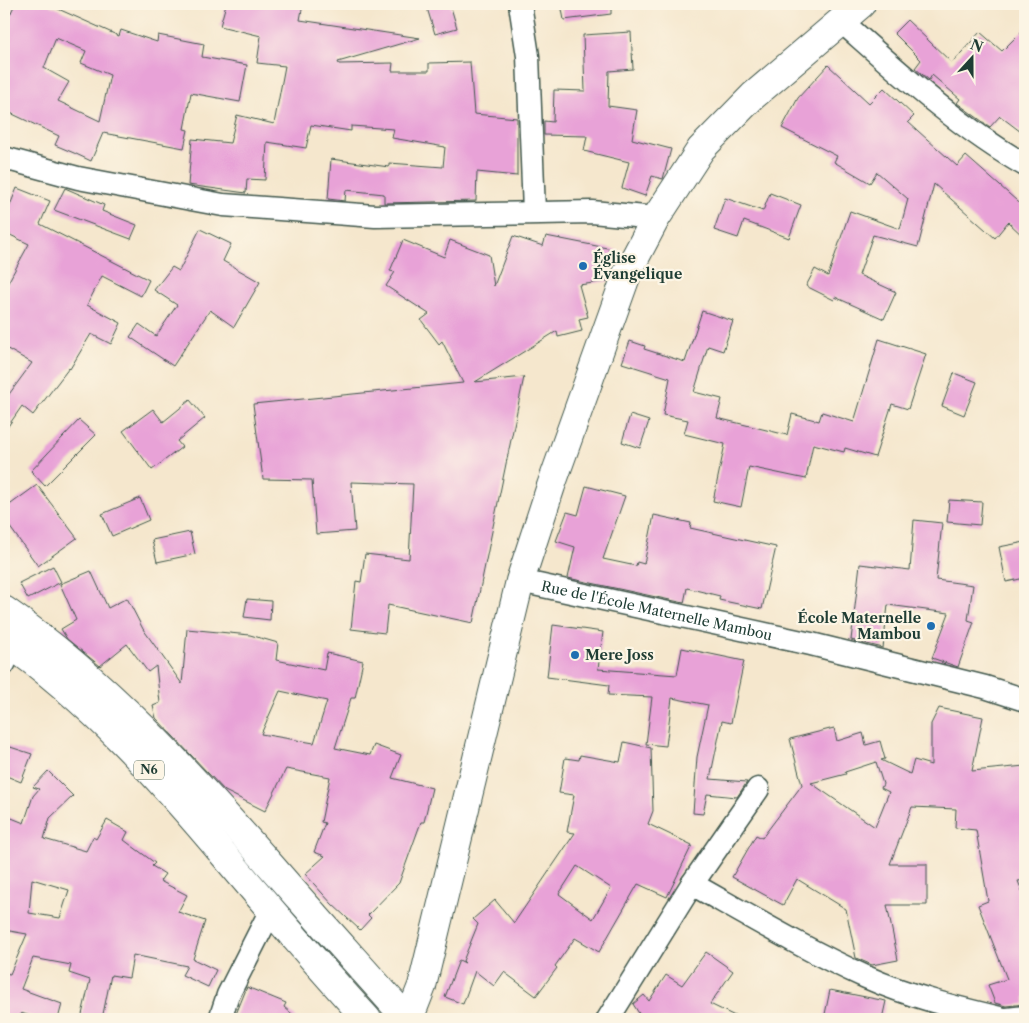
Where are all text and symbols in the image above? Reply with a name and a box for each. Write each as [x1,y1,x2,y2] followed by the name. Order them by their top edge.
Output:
[946,32,996,82] north arrow
[968,35,986,56] text: N
[593,248,682,283] place label: Église Évangelique
[577,260,589,272] marker: Église Évangelique
[540,577,774,644] street label: Rue de l'École Maternelle Mambou
[798,608,921,643] place label: École Maternelle Mambou
[925,620,937,632] marker: École Maternelle Mambou
[585,646,654,664] place label: Mere Joss
[569,649,581,661] marker: Mere Joss
[134,760,164,780] road number: N6

